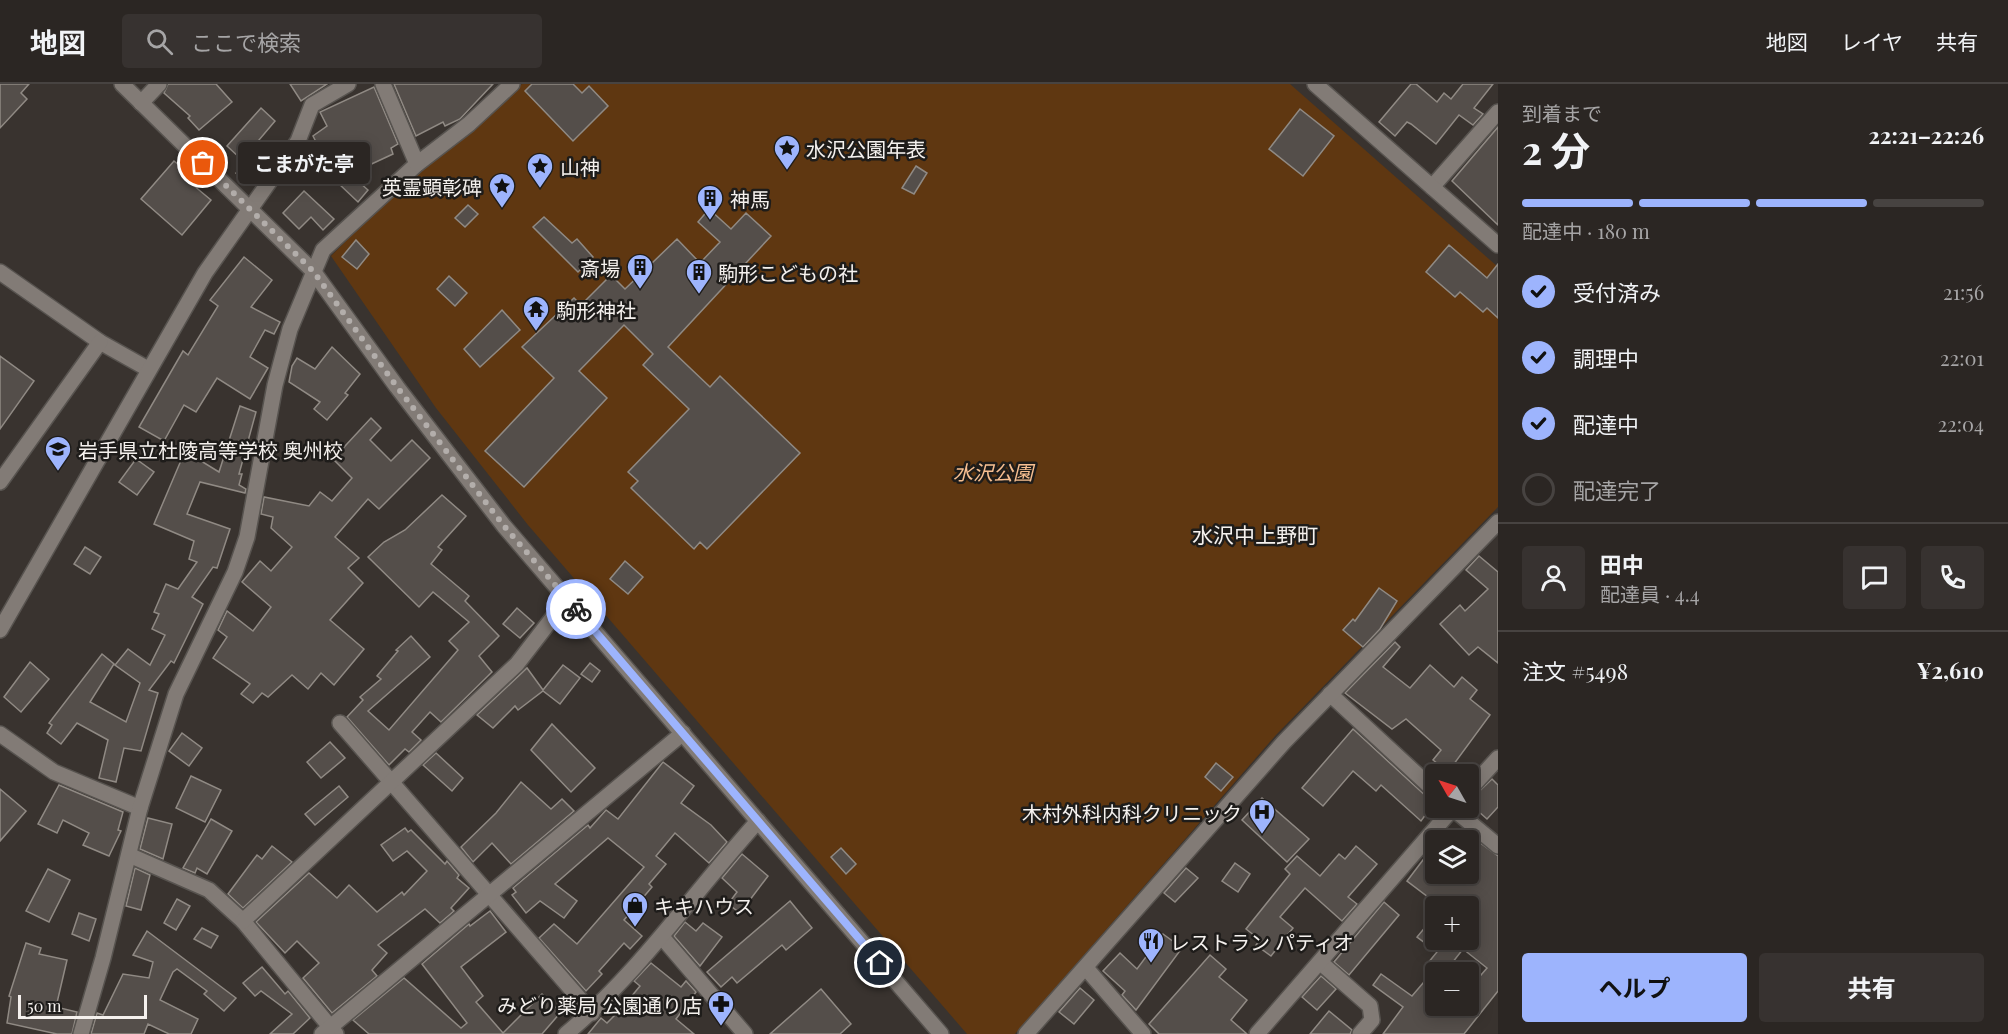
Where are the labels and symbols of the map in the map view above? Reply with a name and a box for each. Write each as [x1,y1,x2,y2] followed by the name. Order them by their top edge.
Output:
[772,133,802,171] place icon: 水沢公園年表
[806,135,926,162] place label: 水沢公園年表
[177,137,228,188] pin
[239,142,371,184] callout: こまがた亭
[525,151,555,189] place icon: 山神
[560,153,600,180] place label: 山神
[487,171,517,209] place icon: 英霊顕彰碑
[382,173,482,200] place label: 英霊顕彰碑
[695,183,725,221] building icon: 神馬
[730,185,770,212] place label: 神馬
[625,252,655,290] building icon: 斎場
[580,254,620,281] place label: 斎場
[684,257,714,295] building icon: 駒形こどもの社
[718,259,858,286] place label: 駒形こどもの社
[521,294,551,332] temple icon: 駒形神社
[556,296,636,323] place label: 駒形神社
[43,434,73,472] school or university icon: 岩手県立杜陵高等学校 奥州校
[78,436,343,463] place label: 岩手県立杜陵高等学校 奥州校
[953,458,1036,485] park label: 水沢公園
[1192,520,1318,548] district label: 水沢中上野町
[546,579,606,639] courier
[1425,764,1479,818] north arrow
[1247,797,1277,835] hospital icon: 木村外科内科クリニック
[1022,799,1242,826] place label: 木村外科内科クリニック
[620,890,650,928] shop icon: キキハウス
[654,892,754,919] place label: キキハウス
[1136,926,1166,964] restaurant icon: レストラン パティオ
[1170,928,1354,955] place label: レストラン パティオ
[854,937,905,988] pin
[706,989,736,1027] pharmacy icon: みどり薬局 公園通り店
[497,991,702,1018] place label: みどり薬局 公園通り店
[18,992,147,1020] scale bar

